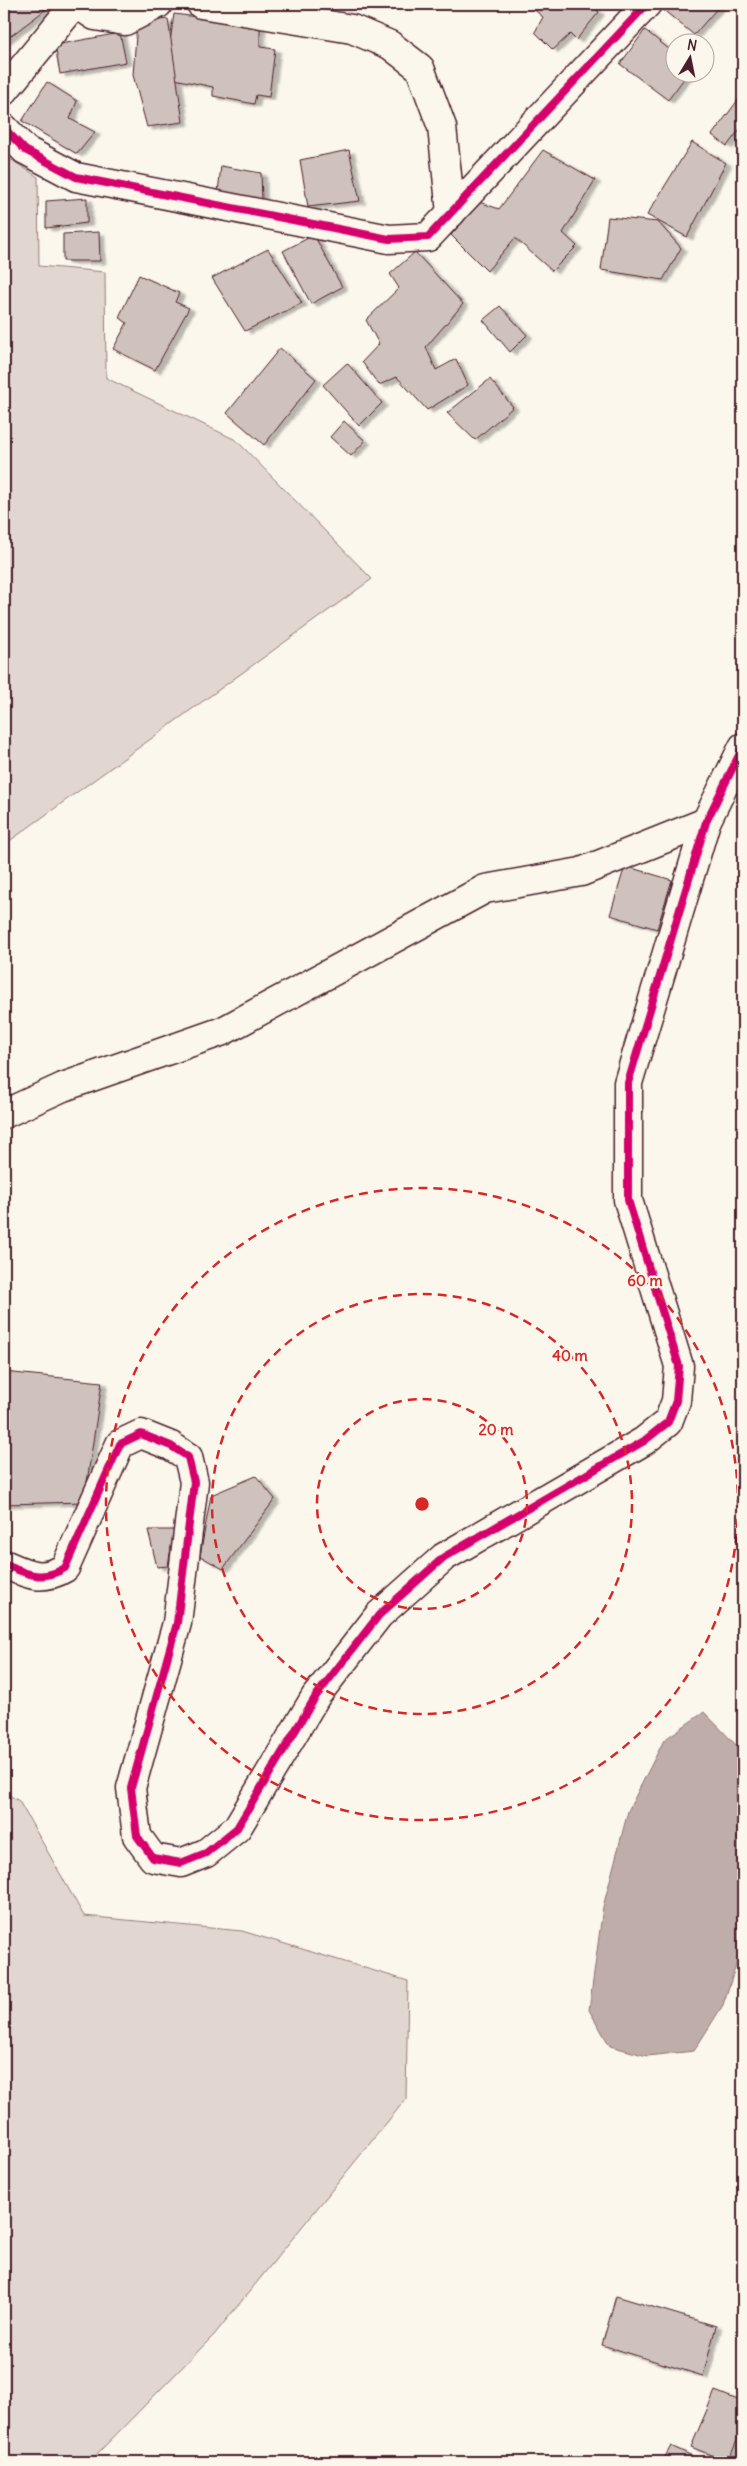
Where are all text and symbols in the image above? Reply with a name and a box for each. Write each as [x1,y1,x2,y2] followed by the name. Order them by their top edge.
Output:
[664,32,714,82] north arrow
[686,35,699,55] text: N
[627,1271,663,1290] text: 60 m
[552,1346,588,1365] text: 40 m
[479,1420,513,1439] text: 20 m
[413,1495,431,1513] centre of rings

